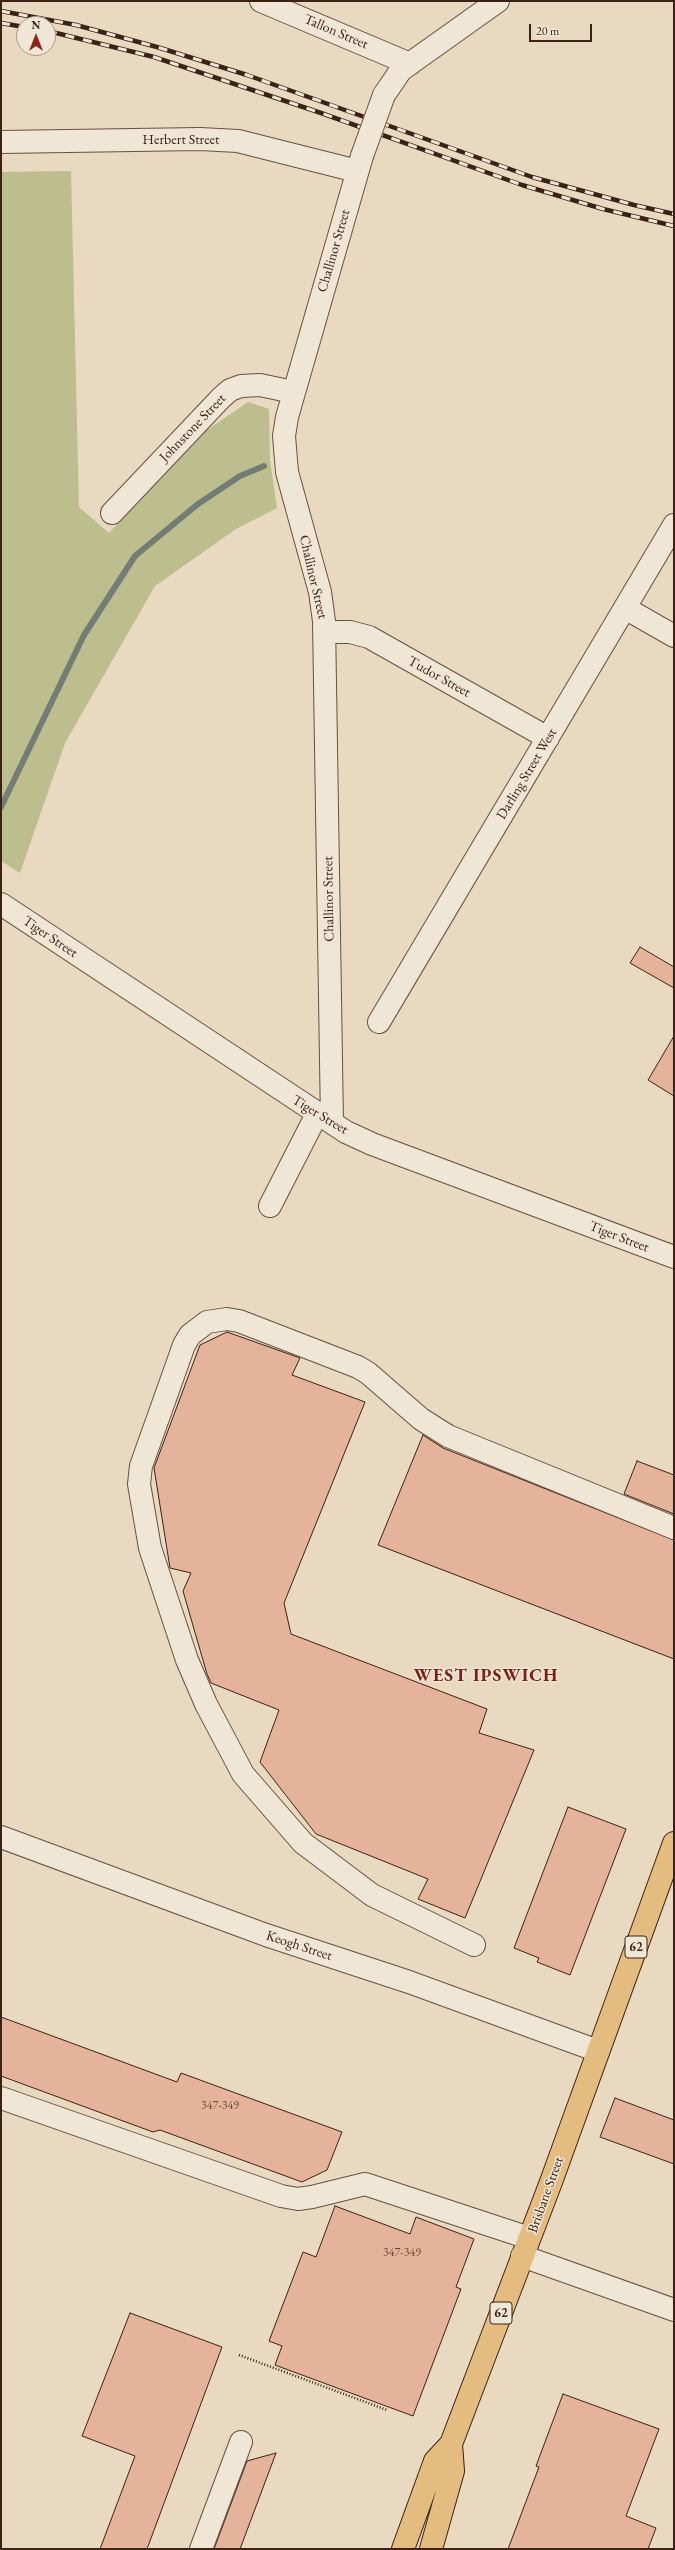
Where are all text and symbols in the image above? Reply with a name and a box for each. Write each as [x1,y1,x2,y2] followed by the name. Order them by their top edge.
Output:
[301,11,371,53] street label: Tallon Street
[16,16,56,56] north arrow
[531,16,594,42] scale bar
[32,18,40,32] text: N
[536,23,559,39] text: 20 m
[143,132,219,148] street label: Herbert Street
[314,208,354,294] street label: Challinor Street
[156,390,230,466] street label: Johnstone Street
[295,533,331,621] street label: Challinor Street
[405,653,473,701] street label: Tudor Street
[493,725,561,823] street label: Darling Street West
[320,856,338,942] street label: Challinor Street
[19,913,81,961] street label: Tiger Street
[289,1092,351,1138] street label: Tiger Street
[587,1218,651,1256] street label: Tiger Street
[414,1665,558,1687] district label: WEST IPSWICH
[264,1927,334,1965] street label: Keogh Street
[625,1936,647,1958] road number: 62
[201,2099,239,2113] house number: 347-349
[524,2155,568,2235] street label: Brisbane Street
[383,2246,421,2260] house number: 347-349
[490,2302,512,2324] road number: 62

